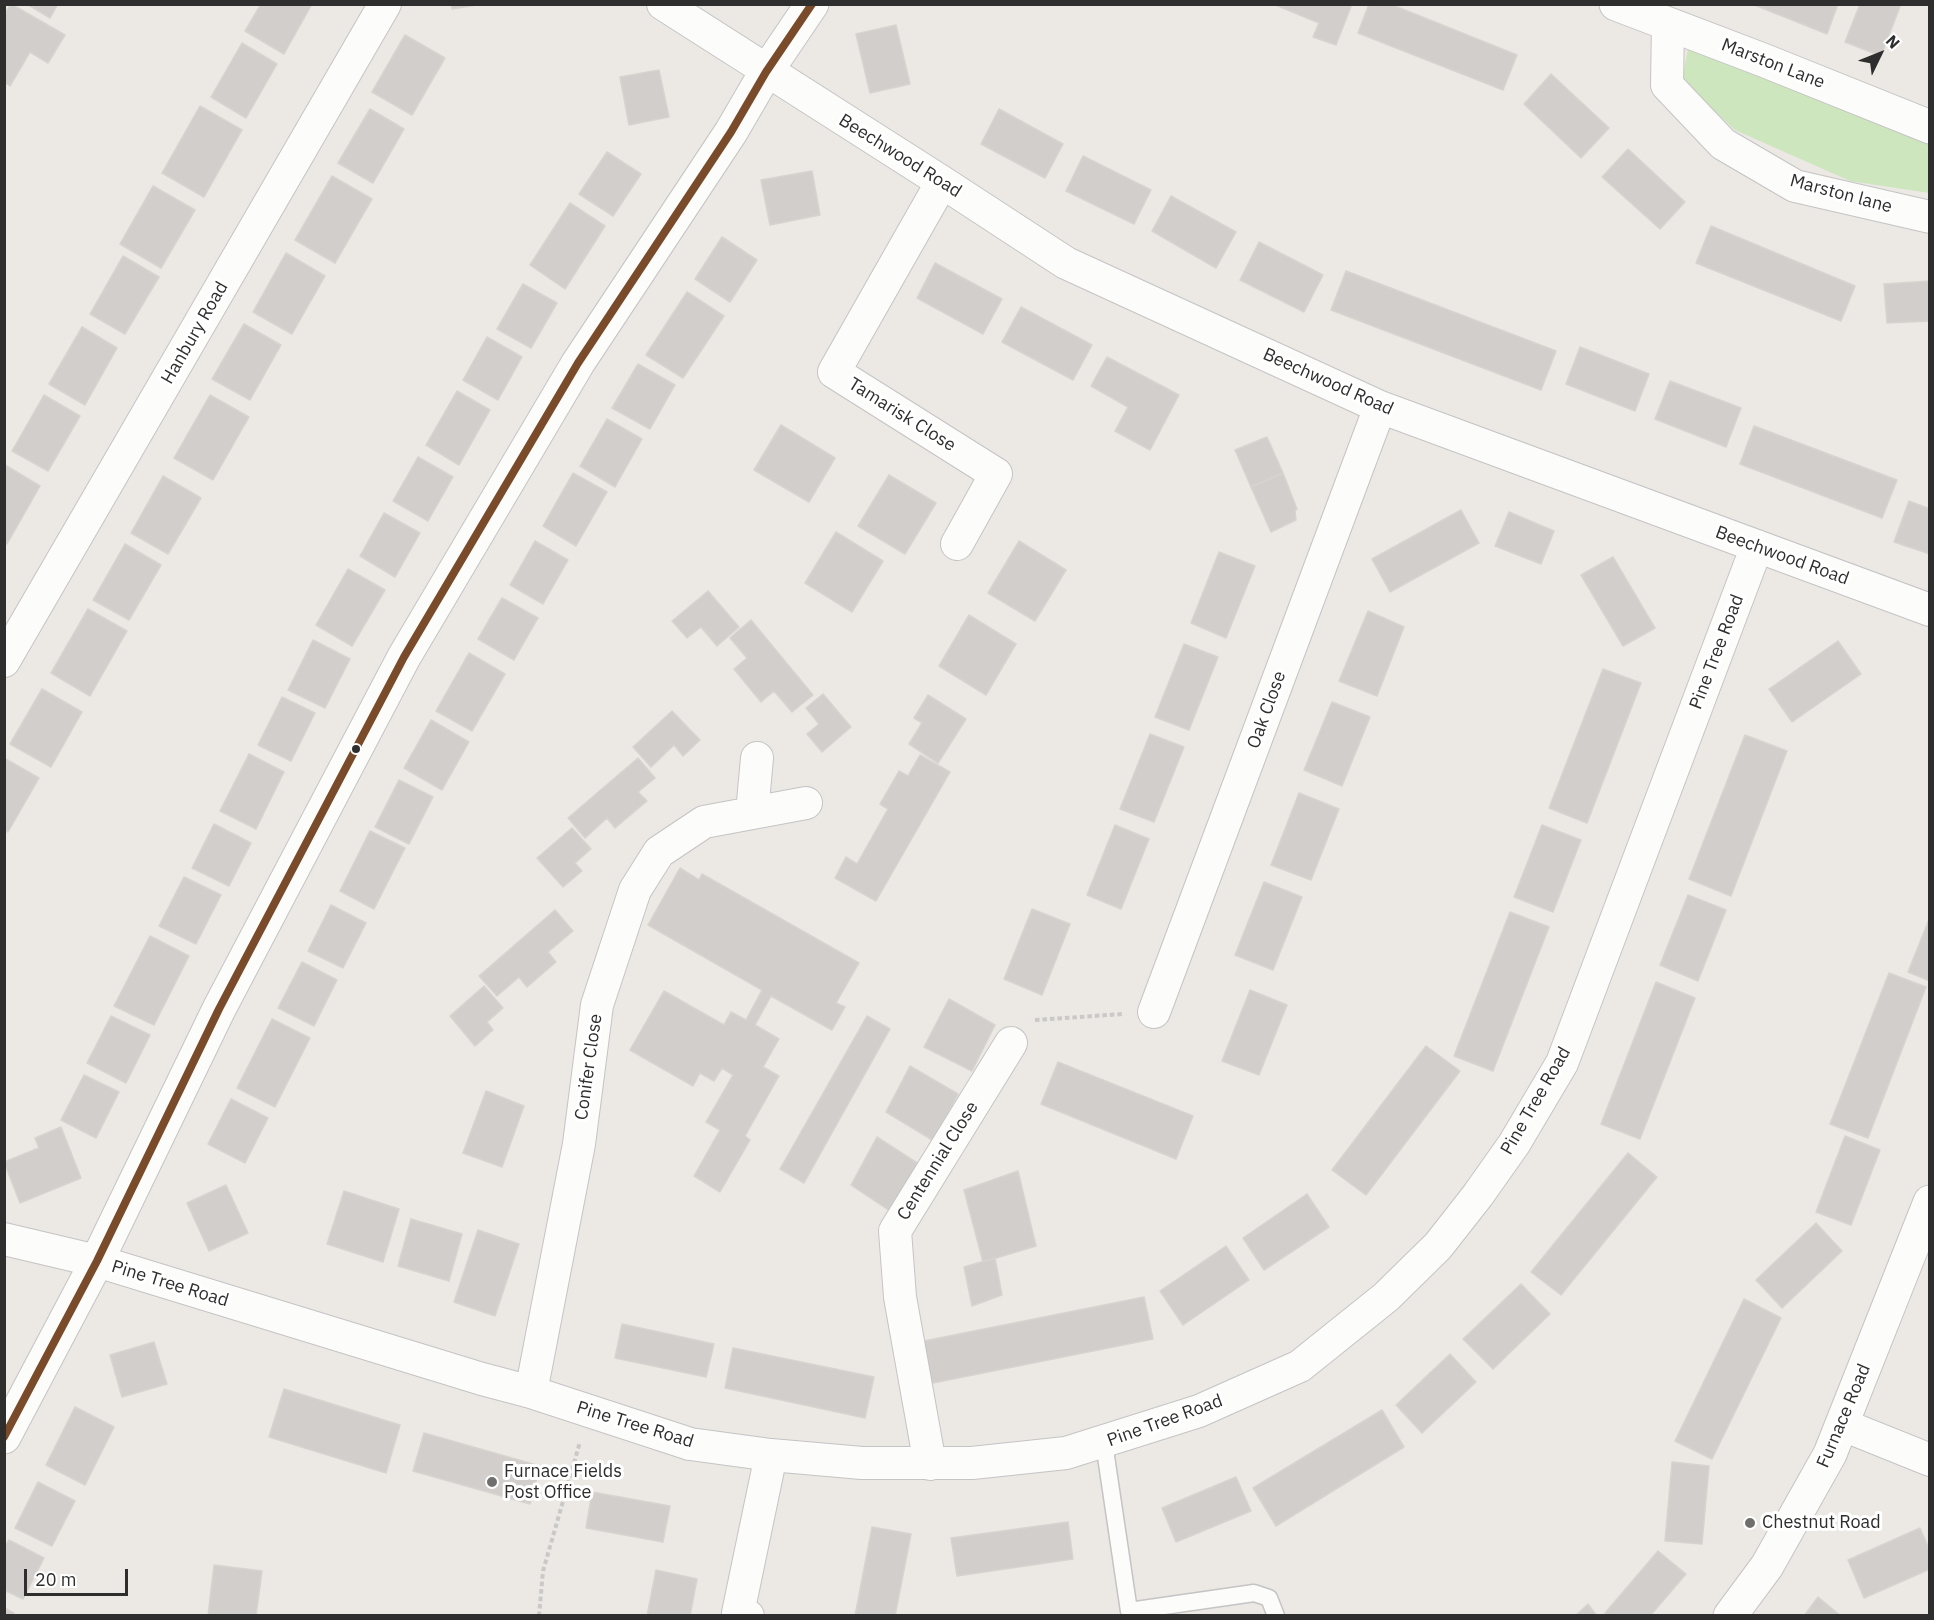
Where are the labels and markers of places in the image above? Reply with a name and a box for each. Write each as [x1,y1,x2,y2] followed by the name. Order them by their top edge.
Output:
[350,743,362,755] unlabelled marker
[504,1461,622,1504] place label: Furnace Fields Post Office
[485,1475,499,1489] marker: Furnace Fields Post Office
[1762,1512,1881,1534] place label: Chestnut Road
[1743,1516,1757,1530] marker: Chestnut Road

